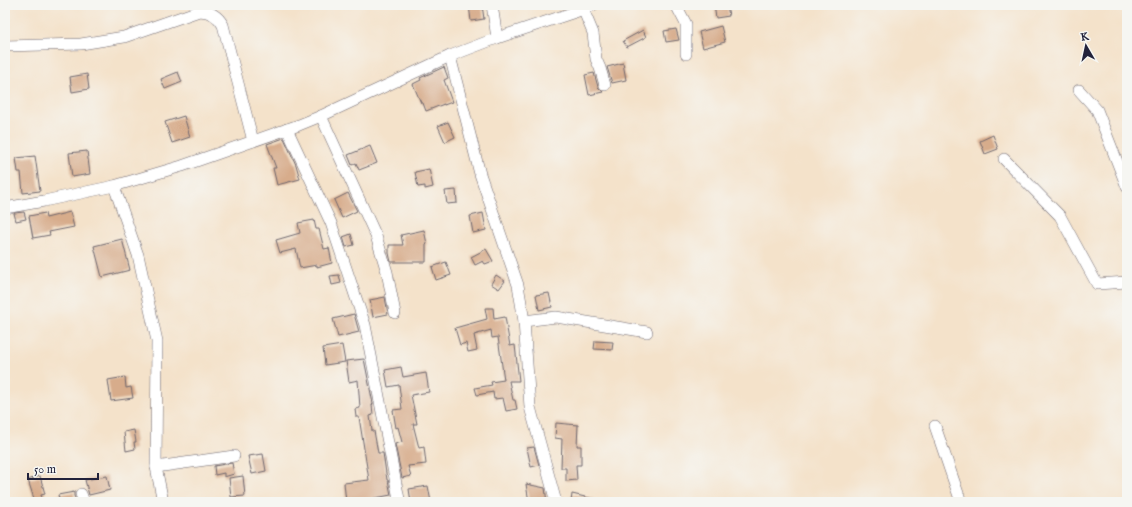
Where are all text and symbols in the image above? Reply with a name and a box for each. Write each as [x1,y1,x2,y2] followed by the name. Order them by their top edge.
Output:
[1066,26,1106,66] north arrow
[1080,29,1091,45] text: K
[28,455,98,481] scale bar
[34,462,56,477] text: 50 m

